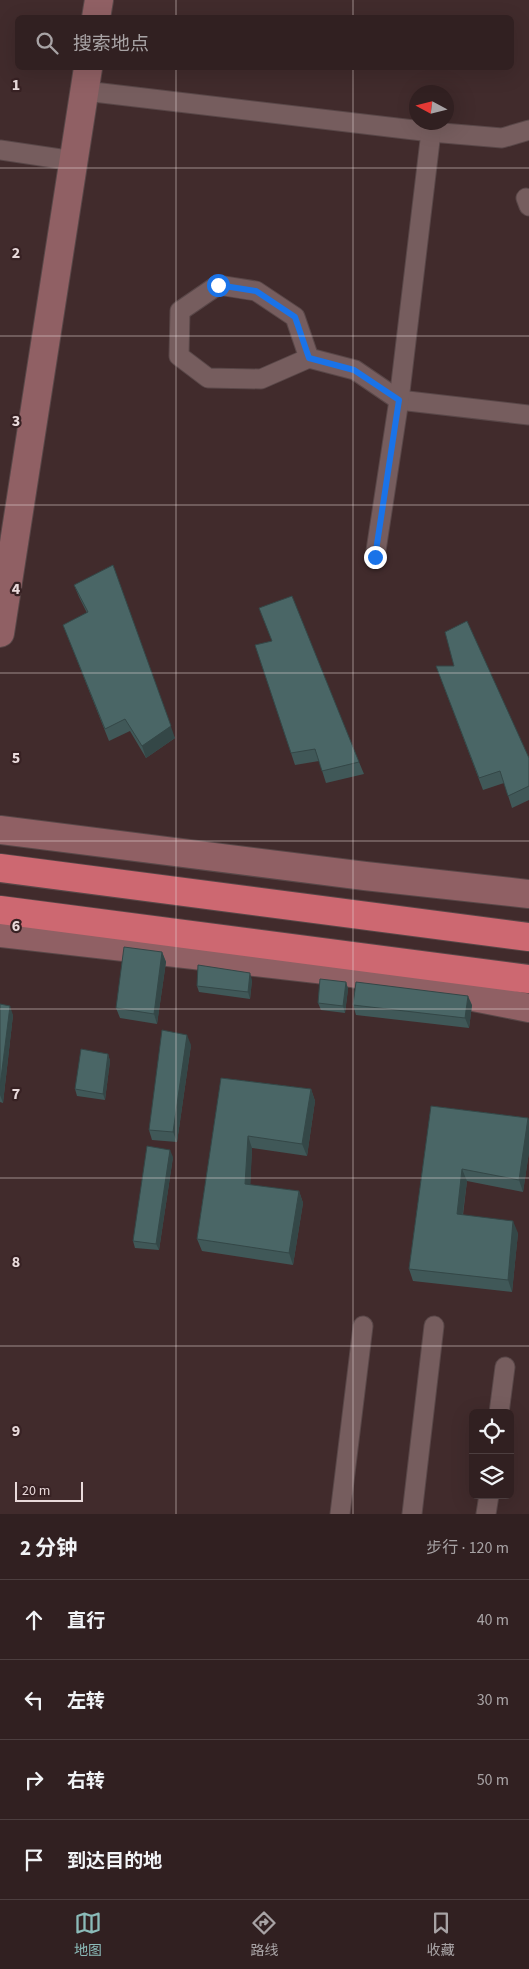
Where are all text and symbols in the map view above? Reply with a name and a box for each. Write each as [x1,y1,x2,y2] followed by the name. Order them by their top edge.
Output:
[15,15,514,70] search box
[33,29,61,57] icon: search
[73,31,149,58] text: 搜索地点
[12,74,20,96] text: 1
[409,85,454,130] north arrow
[12,242,20,264] text: 2
[207,274,230,297] route start
[12,410,20,432] text: 3
[364,546,387,569] route end
[12,578,21,600] text: 4
[12,747,20,769] text: 5
[12,915,20,937] text: 6
[12,1083,20,1105] text: 7
[12,1251,20,1273] text: 8
[469,1409,514,1499] map controls
[469,1409,514,1454] button: locate
[12,1420,20,1442] text: 9
[469,1454,514,1499] button: layers
[15,1479,82,1502] scale bar
[22,1481,50,1501] text: 20 m
[20,1533,77,1563] text: 2 分钟
[426,1537,509,1559] text: 步行 · 120 m
[20,1606,48,1634] icon: ahead
[67,1608,105,1635] text: 直行
[477,1609,509,1631] text: 40 m
[20,1686,48,1714] icon: left
[67,1688,105,1715] text: 左转
[477,1689,509,1711] text: 30 m
[20,1766,48,1794] icon: right
[67,1768,105,1795] text: 右转
[477,1769,509,1791] text: 50 m
[20,1846,48,1874] icon: arrive
[67,1848,162,1875] text: 到达目的地
[74,1909,102,1961] tab: 地图
[250,1909,278,1961] tab: 路线
[427,1909,455,1961] tab: 收藏

